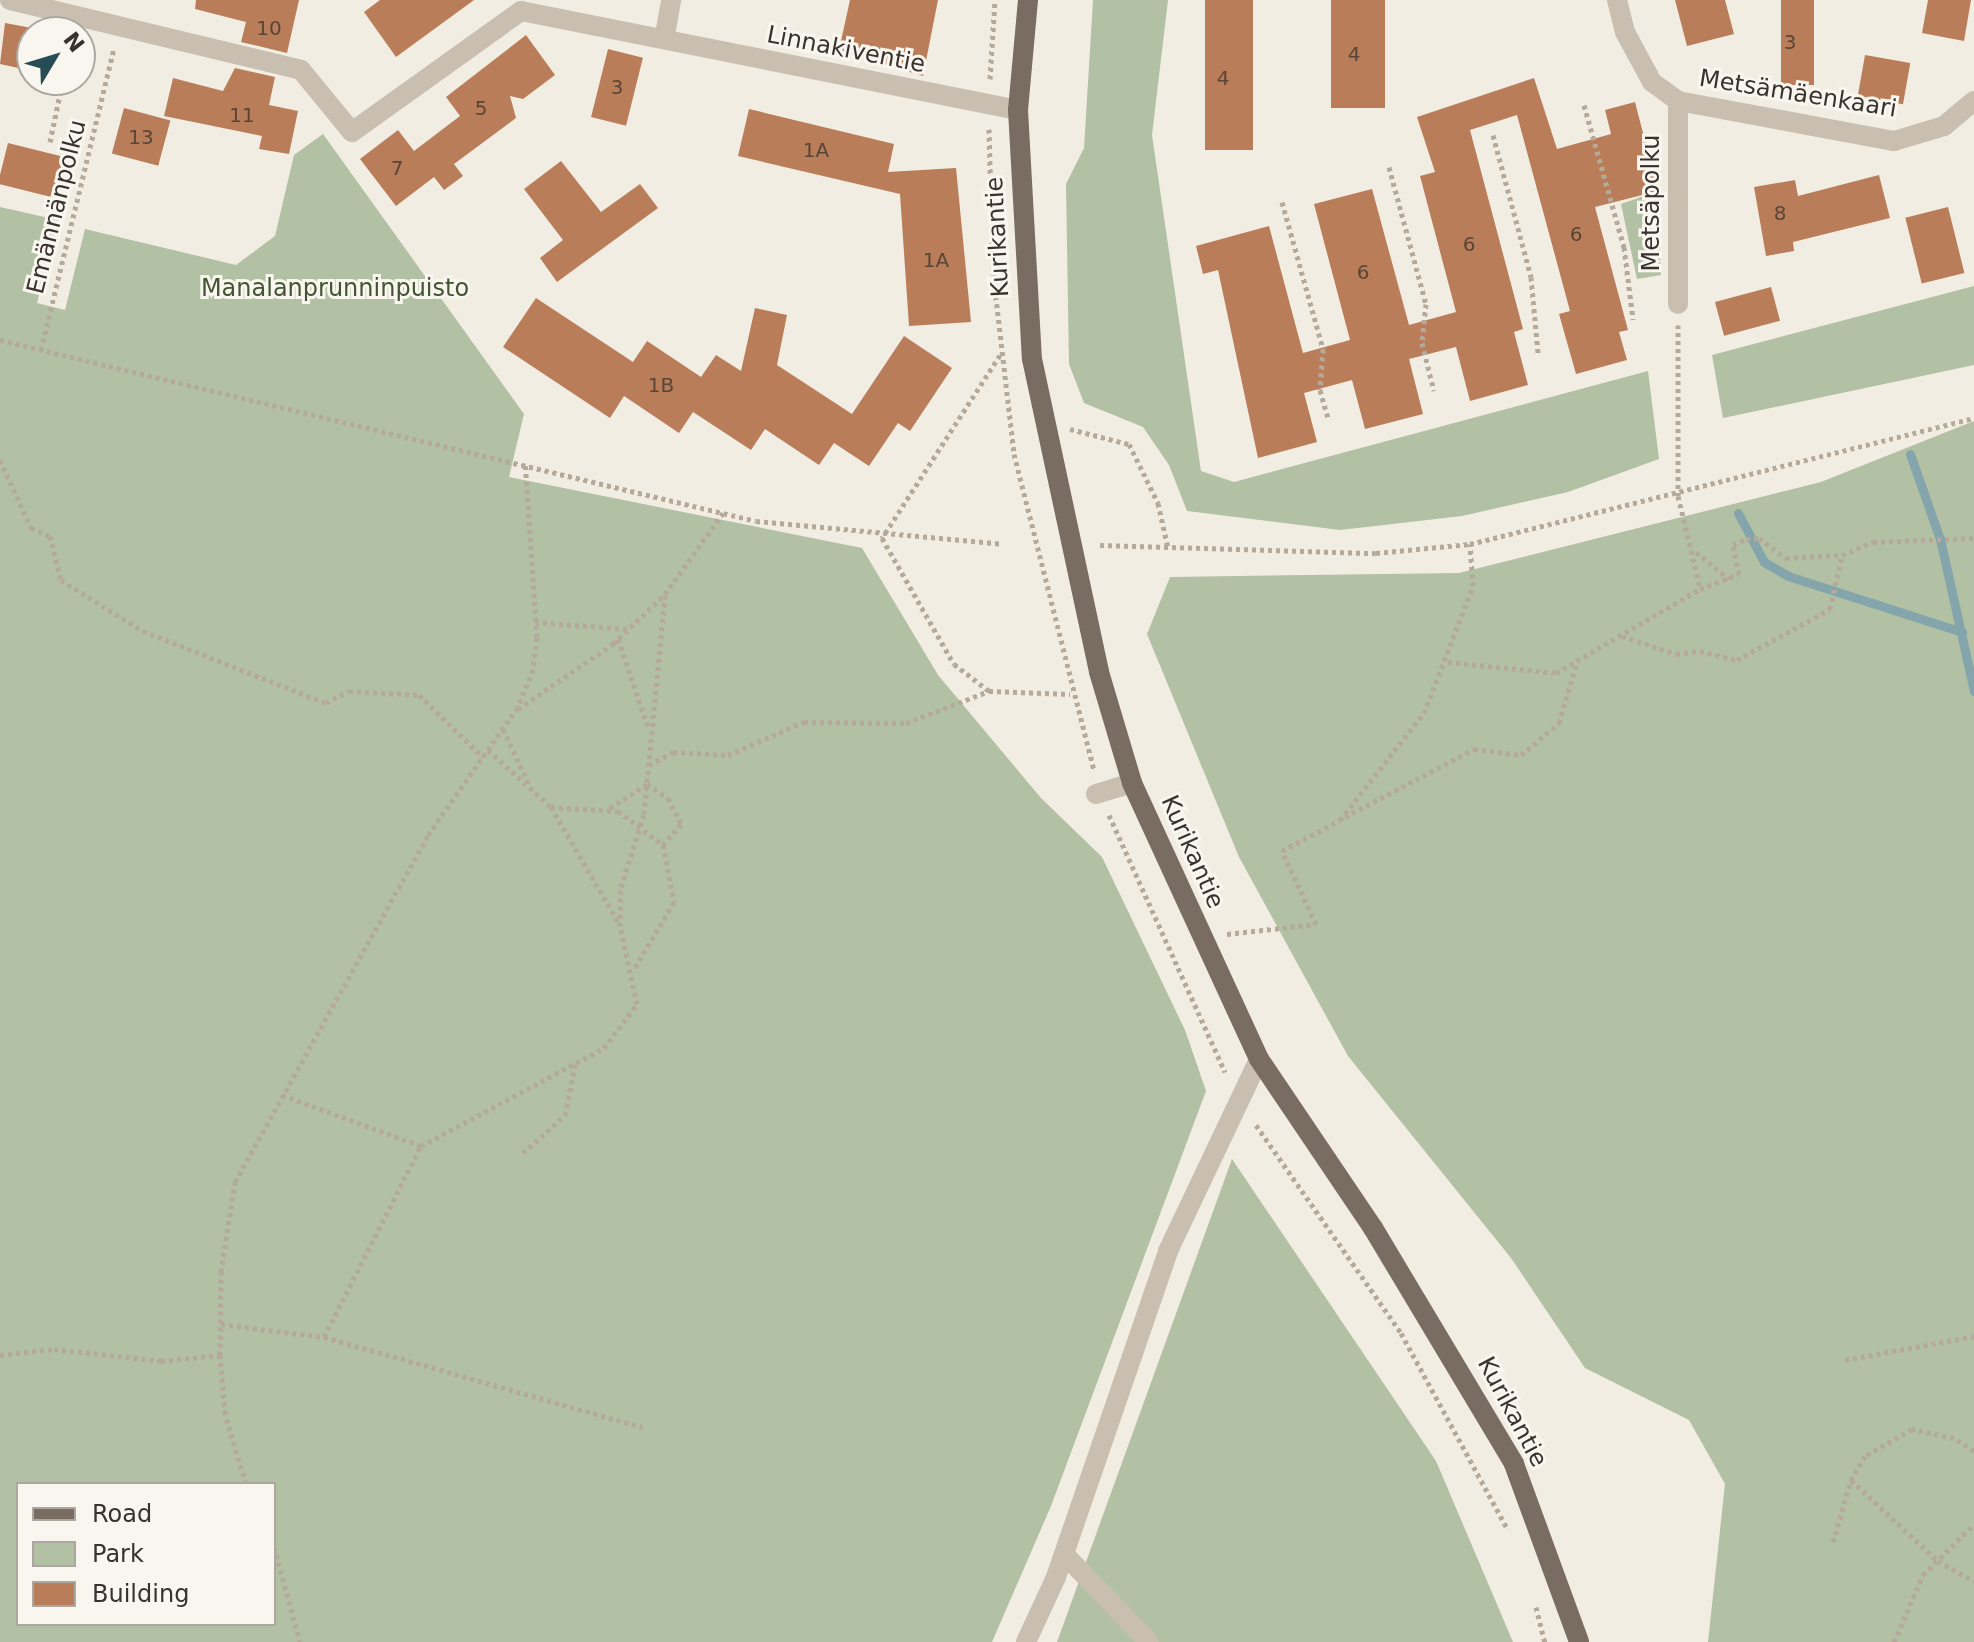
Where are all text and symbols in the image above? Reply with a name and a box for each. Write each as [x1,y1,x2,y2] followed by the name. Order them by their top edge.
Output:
[16,16,96,96] north arrow
[256,16,282,40] house number: 10
[764,21,928,79] street label: Linnakiventie
[58,27,89,57] text: N
[1784,30,1796,54] house number: 3
[1348,42,1360,66] house number: 4
[1697,64,1899,124] street label: Metsämäenkaari
[1217,66,1229,90] house number: 4
[611,75,623,99] house number: 3
[475,96,487,120] house number: 5
[229,103,255,127] house number: 11
[21,117,93,297] street label: Emännänpolku
[128,125,154,149] house number: 13
[1638,134,1666,272] street label: Metsäpolku
[803,138,829,162] house number: 1A
[391,156,403,180] house number: 7
[980,176,1016,298] street label: Kurikantie
[1774,201,1786,225] house number: 8
[1570,222,1582,246] house number: 6
[1463,232,1475,256] house number: 6
[923,248,949,272] house number: 1A
[1357,260,1369,284] house number: 6
[201,275,469,303] park label: Manalanprunninpuisto
[648,373,674,397] house number: 1B
[1154,791,1230,913] street label: Kurikantie
[1471,1352,1553,1472] street label: Kurikantie
[16,1482,276,1626] legend
[92,1500,152,1528] text: Road
[92,1540,144,1568] text: Park
[92,1580,189,1608] text: Building

